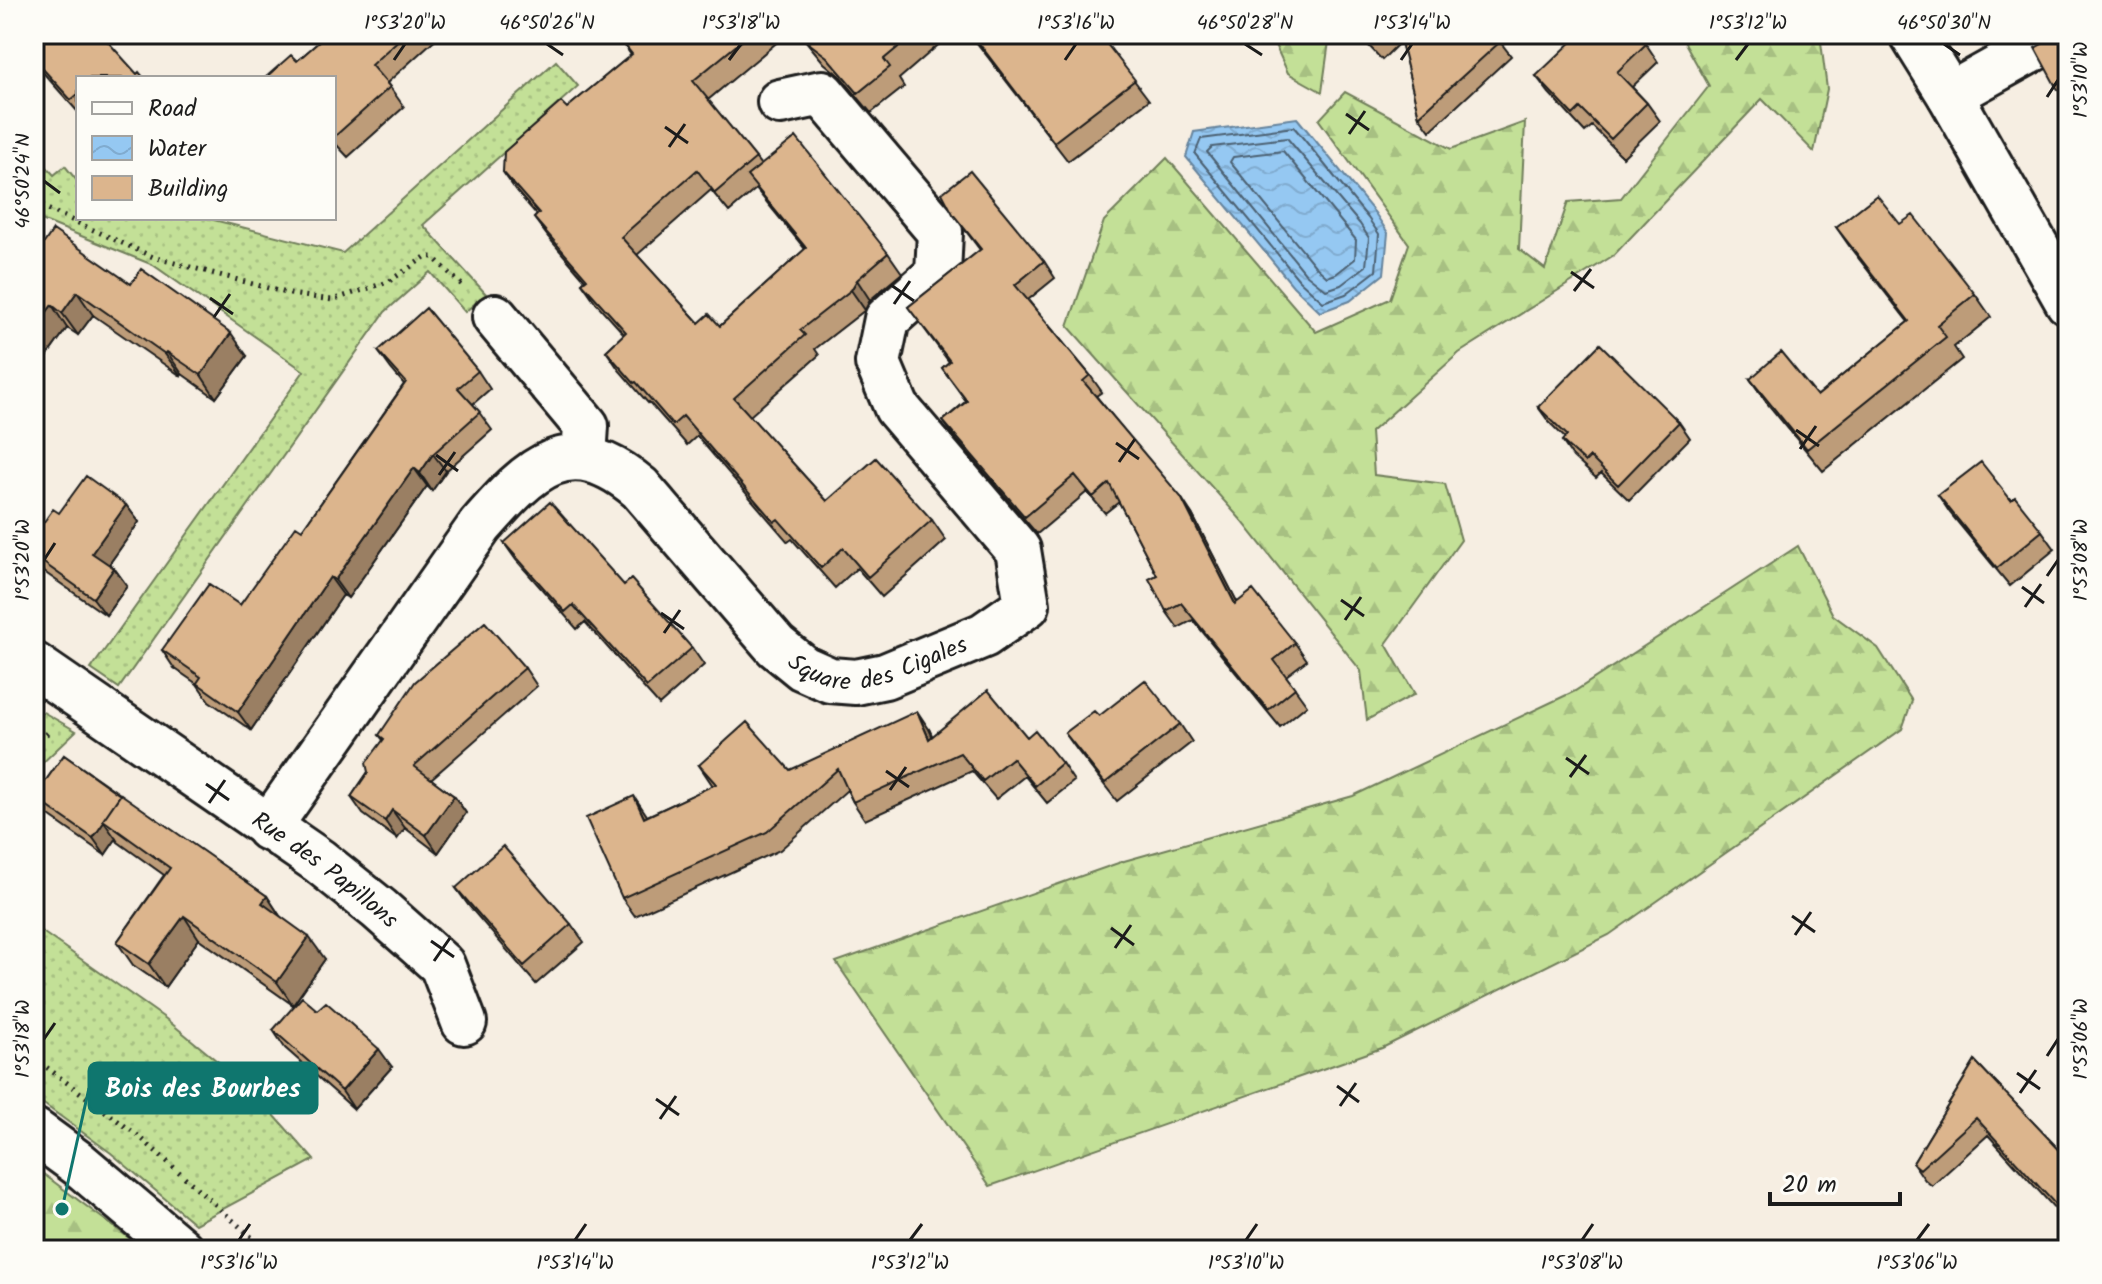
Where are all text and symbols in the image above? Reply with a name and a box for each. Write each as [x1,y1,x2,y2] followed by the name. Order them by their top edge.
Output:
[364,8,446,40] text: 1°53'20"W
[499,8,595,40] text: 46°50'26"N
[702,8,780,40] text: 1°53'18"W
[1037,8,1115,40] text: 1°53'16"W
[1197,8,1293,40] text: 46°50'28"N
[1373,8,1451,40] text: 1°53'14"W
[1709,8,1787,40] text: 1°53'12"W
[1897,8,1991,40] text: 46°50'30"N
[2066,42,2098,118] text: 1°53'10"W
[76,76,336,220] legend
[148,90,197,129] text: Road
[148,130,208,169] text: Water
[8,133,40,229] text: 46°50'24"N
[148,170,228,209] text: Building
[8,519,40,601] text: 1°53'20"W
[2066,519,2098,601] text: 1°53'08"W
[778,626,974,703] street label: Square des Cigales
[243,802,407,939] street label: Rue des Papillons
[2066,998,2098,1080] text: 1°53'06"W
[8,1000,40,1078] text: 1°53'18"W
[89,1063,317,1113] callout: Bois des Bourbes
[105,1069,301,1111] text: Bois des Bourbes
[1770,1156,1900,1206] scale bar
[1782,1166,1837,1205] text: 20 m
[200,1248,278,1280] text: 1°53'16"W
[536,1248,614,1280] text: 1°53'14"W
[871,1248,949,1280] text: 1°53'12"W
[1208,1248,1284,1280] text: 1°53'10"W
[1541,1248,1623,1280] text: 1°53'08"W
[1876,1248,1958,1280] text: 1°53'06"W

